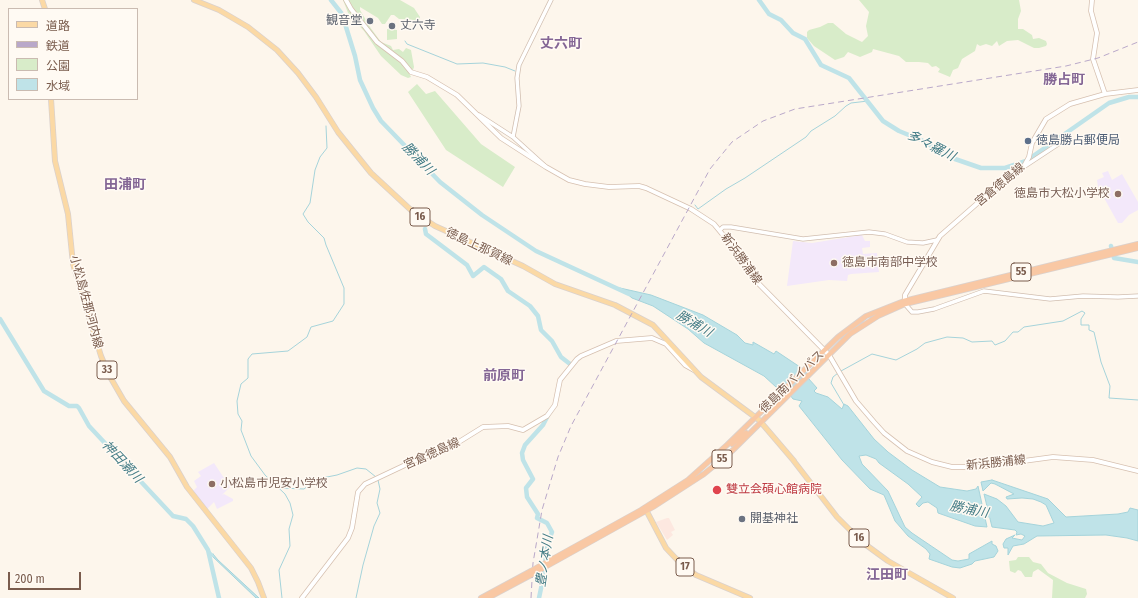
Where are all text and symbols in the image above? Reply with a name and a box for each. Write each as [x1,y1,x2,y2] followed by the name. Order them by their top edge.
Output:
[8,8,138,100] legend
[326,14,362,28] place label: 観音堂
[365,16,375,26] marker: 観音堂
[46,19,70,33] text: 道路
[400,19,436,33] place label: 丈六寺
[387,21,397,31] marker: 丈六寺
[540,36,582,52] district label: 丈六町
[46,39,70,53] text: 鉄道
[46,59,70,73] text: 公園
[1043,72,1085,88] district label: 勝占町
[46,79,70,93] text: 水域
[904,127,958,165] water label: 多々羅川
[1036,134,1120,148] place label: 徳島勝占郵便局
[1023,136,1033,146] marker: 徳島勝占郵便局
[399,140,437,178] water label: 勝浦川
[972,160,1028,210] street label: 宮倉徳島線
[104,177,146,193] district label: 田浦町
[1014,187,1110,201] place label: 徳島市大松小学校
[1113,189,1123,199] marker: 徳島市大松小学校
[410,208,430,226] road number: 16
[443,225,515,269] street label: 徳島上那賀線
[718,230,764,288] street label: 新浜勝浦線
[67,254,105,350] street label: 小松島佐那河内線
[842,256,938,270] place label: 徳島市南部中学校
[829,258,839,268] marker: 徳島市南部中学校
[1011,263,1031,281] road number: 55
[673,307,715,341] water label: 勝浦川
[757,348,827,416] street label: 徳島南バイパス
[97,361,117,379] road number: 33
[483,368,525,384] district label: 前原町
[402,435,462,473] street label: 宮倉徳島線
[99,438,145,486] water label: 神田瀬川
[712,450,732,468] road number: 55
[965,453,1027,473] street label: 新浜勝浦線
[220,477,328,491] place label: 小松島市児安小学校
[207,479,217,489] marker: 小松島市児安小学校
[726,483,822,497] place label: 雙立会碩心館病院
[711,484,723,496] marker: 雙立会碩心館病院
[948,499,990,521] water label: 勝浦川
[750,512,798,526] place label: 開基神社
[737,514,747,524] marker: 開基神社
[849,529,869,547] road number: 16
[533,534,557,588] water label: 豊ノ本川
[676,558,694,576] road number: 17
[10,564,83,590] scale bar
[866,567,908,583] district label: 江田町
[15,572,45,586] text: 200 m

